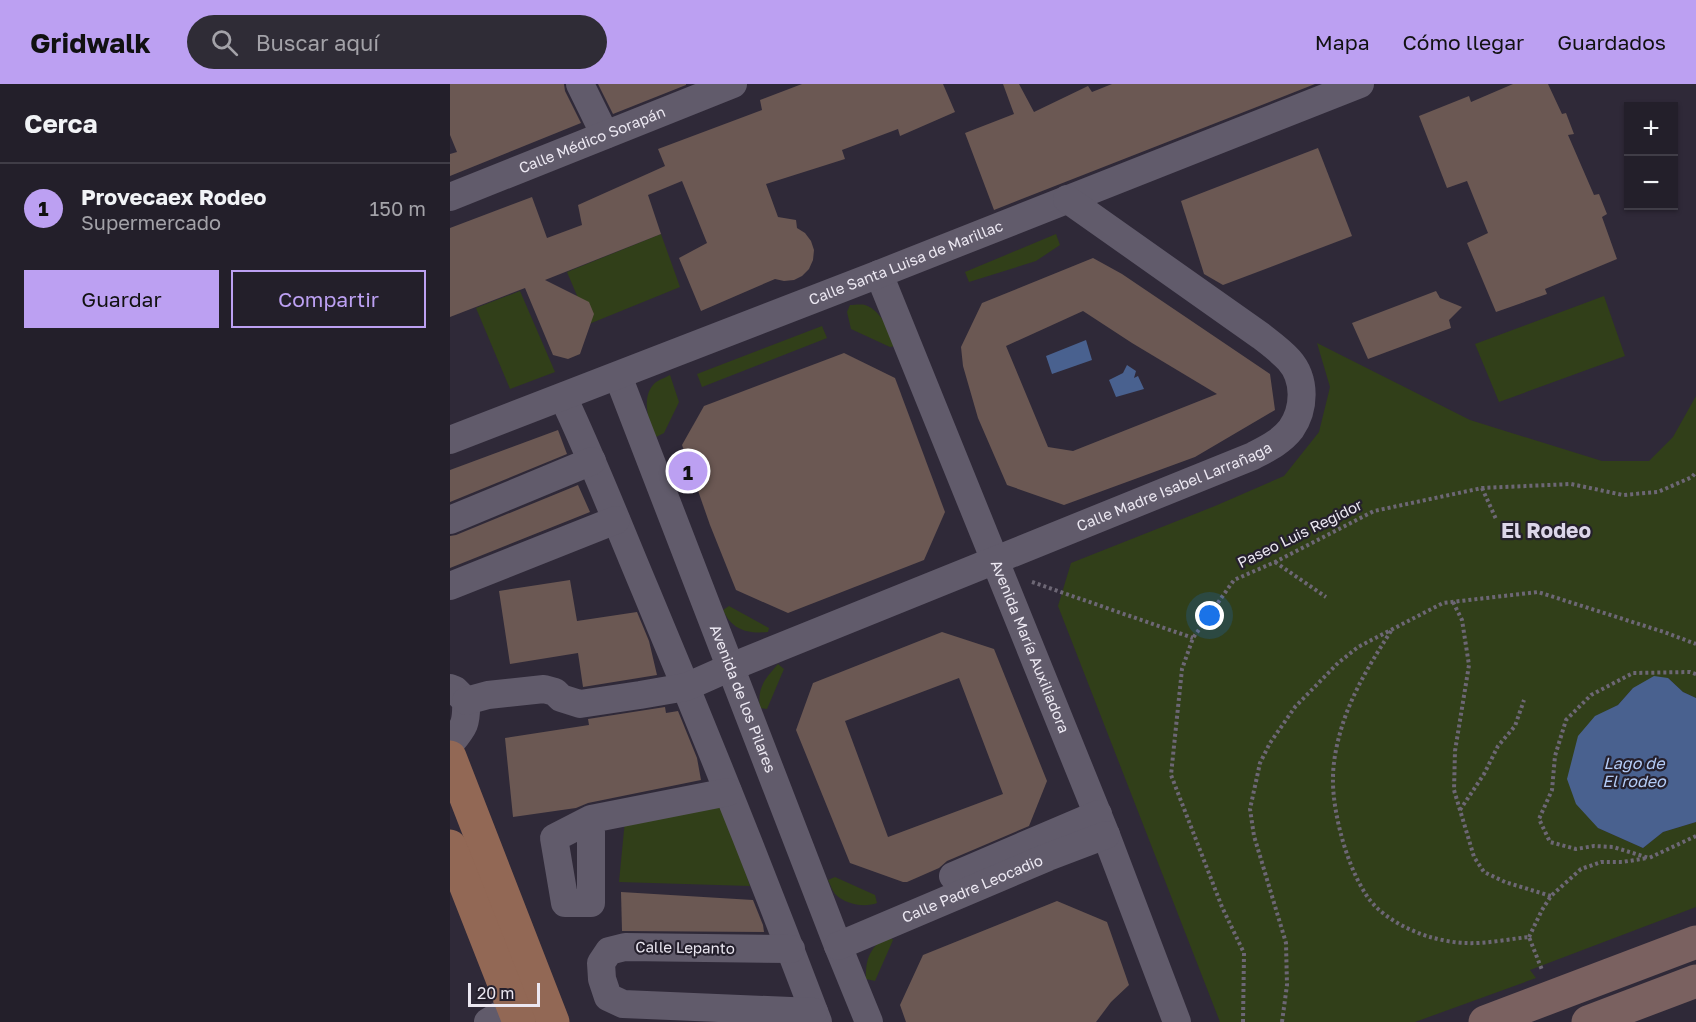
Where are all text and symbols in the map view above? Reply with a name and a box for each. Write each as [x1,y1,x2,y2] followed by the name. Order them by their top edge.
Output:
[187,15,607,69] search box
[30,26,151,59] text: Gridwalk
[208,26,241,59] icon: search
[256,29,379,56] text: Buscar aquí
[1315,29,1370,55] text: Mapa
[1403,29,1524,55] text: Cómo llegar
[1557,29,1666,55] text: Guardados
[516,102,668,177] street label: Calle Médico Sorapán
[1624,102,1678,210] map controls
[1624,102,1678,156] button: +
[24,108,98,139] text: Cerca
[1624,156,1678,210] button: −
[81,183,267,210] text: Provecaex Rodeo
[38,196,49,220] text: 1
[370,196,426,220] text: 150 m
[81,210,221,234] text: Supermercado
[806,216,1005,308] street label: Calle Santa Luisa de Marillac
[24,270,219,328] button: Guardar
[231,270,426,328] button: Compartir
[1074,438,1275,534] street label: Calle Madre Isabel Larrañaga
[668,448,708,494] pin: 1
[1234,495,1365,571] street label: Paseo Luis Regidor
[1501,517,1591,543] district label: El Rodeo
[988,557,1074,735] street label: Avenida María Auxiliadora
[1195,601,1224,630] your location
[707,622,780,775] street label: Avenida de los Pilares
[1602,753,1667,791] water label: Lago de El rodeo
[899,850,1045,926] street label: Calle Padre Leocadio
[635,937,735,957] street label: Calle Lepanto
[468,980,540,1008] scale bar
[477,983,514,1003] text: 20 m

